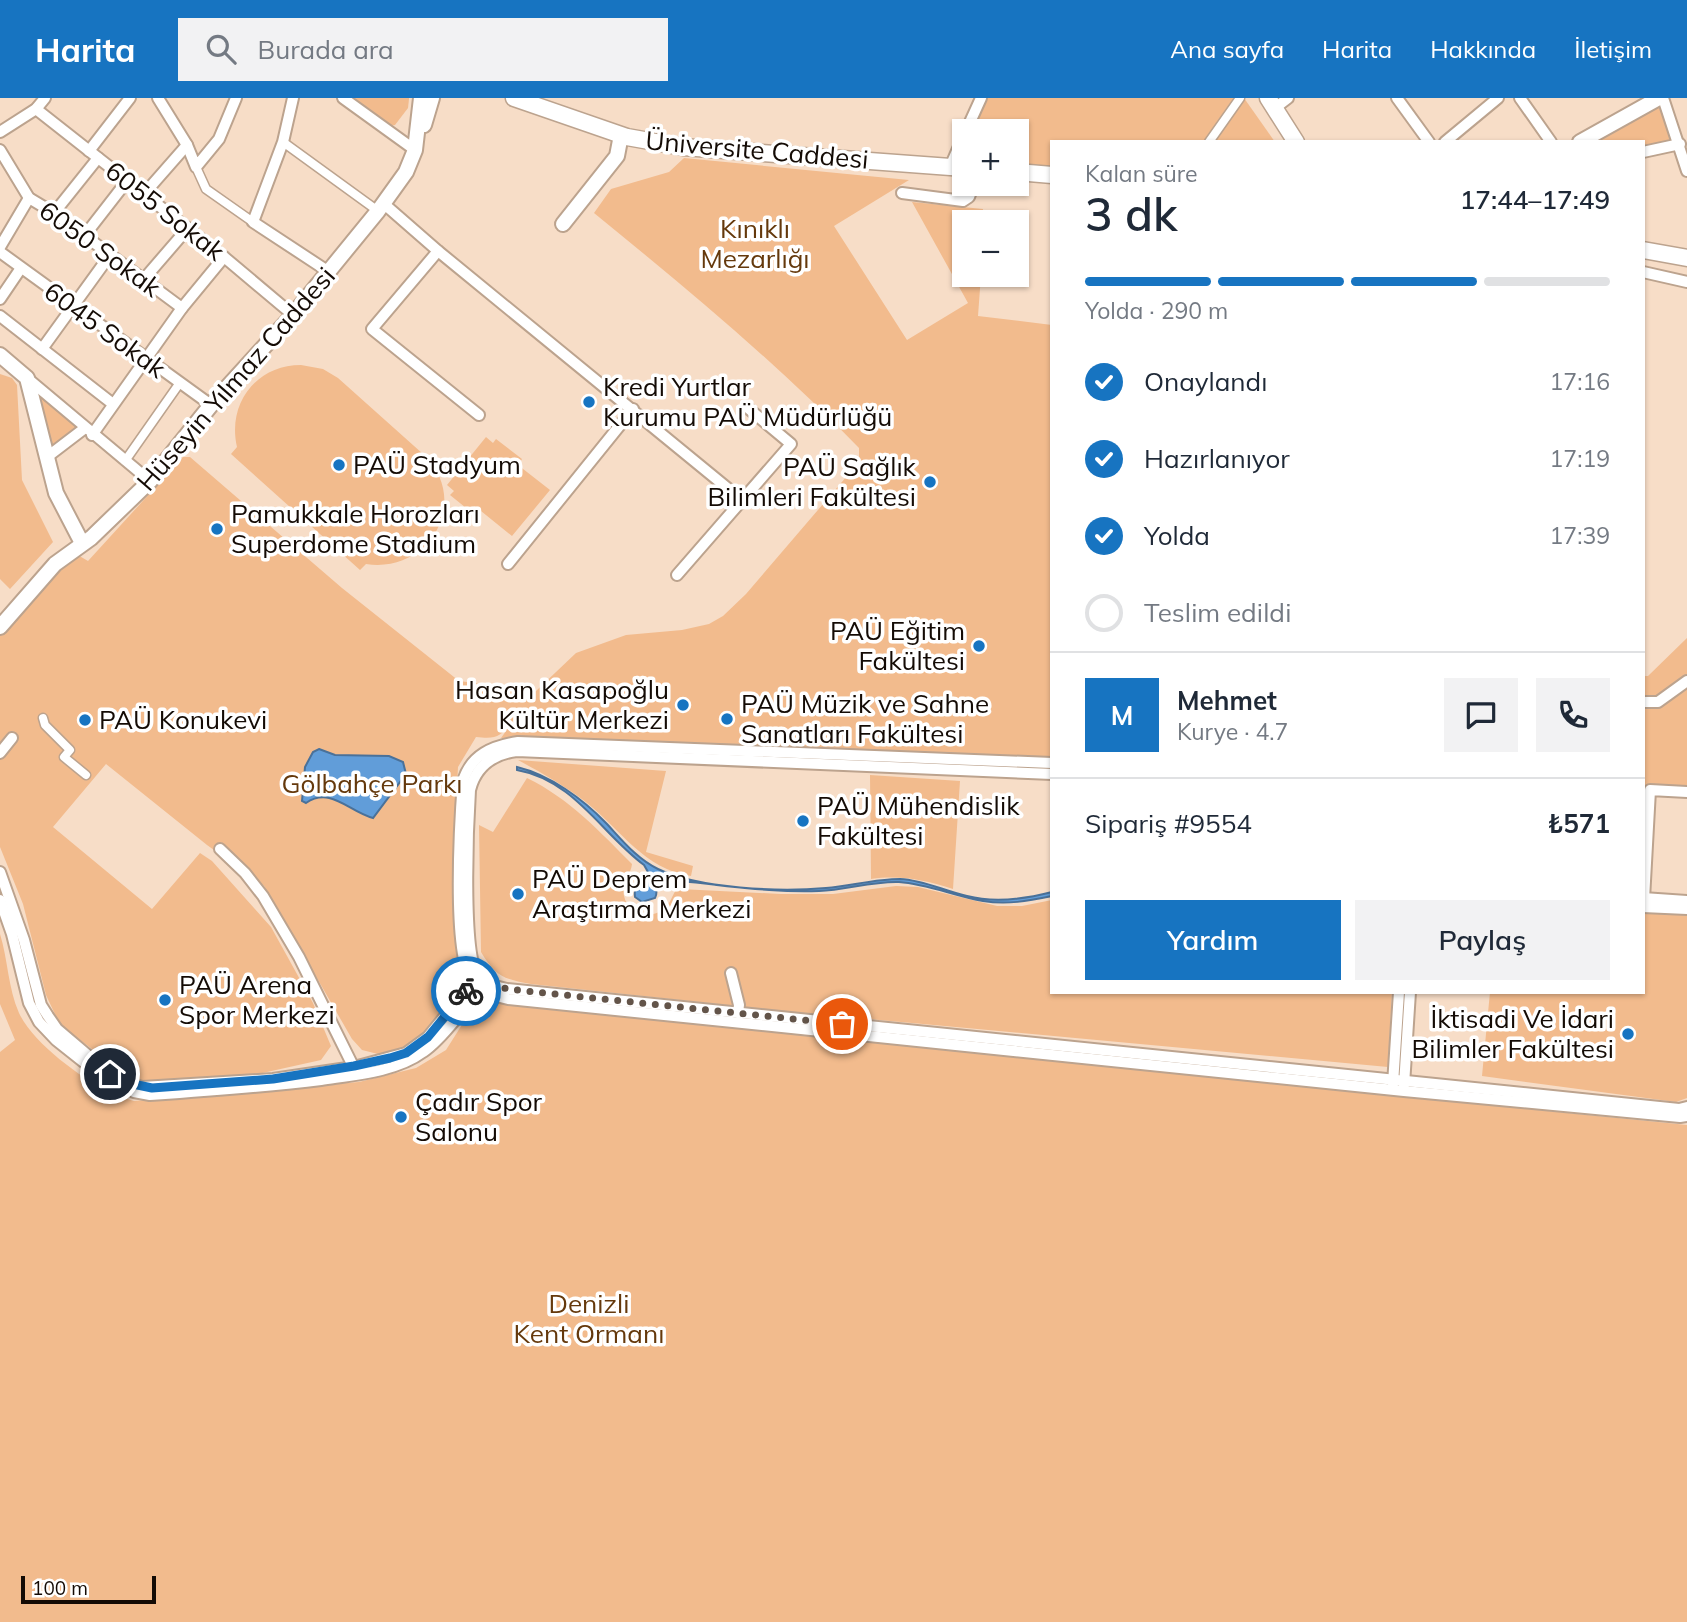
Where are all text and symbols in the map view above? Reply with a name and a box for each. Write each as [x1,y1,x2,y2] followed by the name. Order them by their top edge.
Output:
[178,18,668,81] search box
[35,29,136,70] text: Harita
[202,30,240,68] icon: search
[258,33,394,66] text: Burada ara
[1170,34,1284,64] text: Ana sayfa
[1322,34,1392,64] text: Harita
[1430,34,1536,64] text: Hakkında
[1574,34,1652,64] text: İletişim
[952,119,1029,287] map controls
[952,119,1029,196] button: +
[644,123,870,176] street label: Üniversite Caddesi
[99,154,232,268] street label: 6055 Sokak
[1085,159,1198,188] text: Kalan süre
[1460,183,1610,216] text: 17:44–17:49
[1085,185,1177,243] text: 3 dk
[33,193,168,304] street label: 6050 Sokak
[952,210,1029,287] button: −
[700,212,810,275] park label: Kınıklı Mezarlığı
[129,260,342,497] street label: Hüseyin Yılmaz Caddesi
[38,274,173,385] street label: 6045 Sokak
[1085,296,1228,325] text: Yolda · 290 m
[1085,363,1123,401] icon: check
[1144,365,1267,398] text: Onaylandı
[1550,367,1610,396] text: 17:16
[603,370,892,433] place label: Kredi Yurtlar Kurumu PAÜ Müdürlüğü
[581,394,597,410] marker: Kredi Yurtlar Kurumu PAÜ Müdürlüğü
[1085,440,1123,478] icon: check
[1144,442,1290,475] text: Hazırlanıyor
[1550,444,1610,473] text: 17:19
[353,448,521,481] place label: PAÜ Stadyum
[707,450,917,513] place label: PAÜ Sağlık Bilimleri Fakültesi
[331,457,347,473] marker: PAÜ Stadyum
[922,474,938,490] marker: PAÜ Sağlık Bilimleri Fakültesi
[231,497,480,560] place label: Pamukkale Horozları Superdome Stadium
[1085,517,1123,555] icon: check
[1144,519,1210,552] text: Yolda
[209,521,225,537] marker: Pamukkale Horozları Superdome Stadium
[1550,521,1610,550] text: 17:39
[1144,596,1291,629] text: Teslim edildi
[830,614,965,677] place label: PAÜ Eğitim Fakültesi
[971,638,987,654] marker: PAÜ Eğitim Fakültesi
[455,673,669,736] place label: Hasan Kasapoğlu Kültür Merkezi
[1444,678,1518,752] button: chat
[1536,678,1610,752] button: phone
[1177,684,1277,717] text: Mehmet
[741,687,989,750] place label: PAÜ Müzik ve Sahne Sanatları Fakültesi
[675,697,691,713] marker: Hasan Kasapoğlu Kültür Merkezi
[1111,699,1133,732] text: M
[99,703,267,736] place label: PAÜ Konukevi
[719,711,735,727] marker: PAÜ Müzik ve Sahne Sanatları Fakültesi
[77,712,93,728] marker: PAÜ Konukevi
[1177,717,1288,746] text: Kurye · 4.7
[282,767,462,800] park label: Gölbahçe Parkı
[817,789,1020,852] place label: PAÜ Mühendislik Fakültesi
[1085,807,1252,840] text: Sipariş #9554
[1548,807,1610,840] text: ₺571
[795,813,811,829] marker: PAÜ Mühendislik Fakültesi
[532,862,751,925] place label: PAÜ Deprem Araştırma Merkezi
[510,886,526,902] marker: PAÜ Deprem Araştırma Merkezi
[1085,900,1341,980] button: Yardım
[1355,900,1610,980] button: Paylaş
[431,956,501,1026] courier
[179,968,335,1031] place label: PAÜ Arena Spor Merkezi
[447,972,485,1010] icon: bike
[157,992,173,1008] marker: PAÜ Arena Spor Merkezi
[812,994,872,1054] pin
[1412,1002,1614,1065] place label: İktisadi Ve İdari Bilimler Fakültesi
[823,1005,861,1043] icon: bag
[1620,1026,1636,1042] marker: İktisadi Ve İdari Bilimler Fakültesi
[80,1044,140,1104] pin
[91,1055,129,1093] icon: home
[415,1085,543,1148] place label: Çadır Spor Salonu
[393,1109,409,1125] marker: Çadır Spor Salonu
[514,1287,664,1350] park label: Denizli Kent Ormanı
[21,1573,156,1605] scale bar
[32,1576,88,1600] text: 100 m

